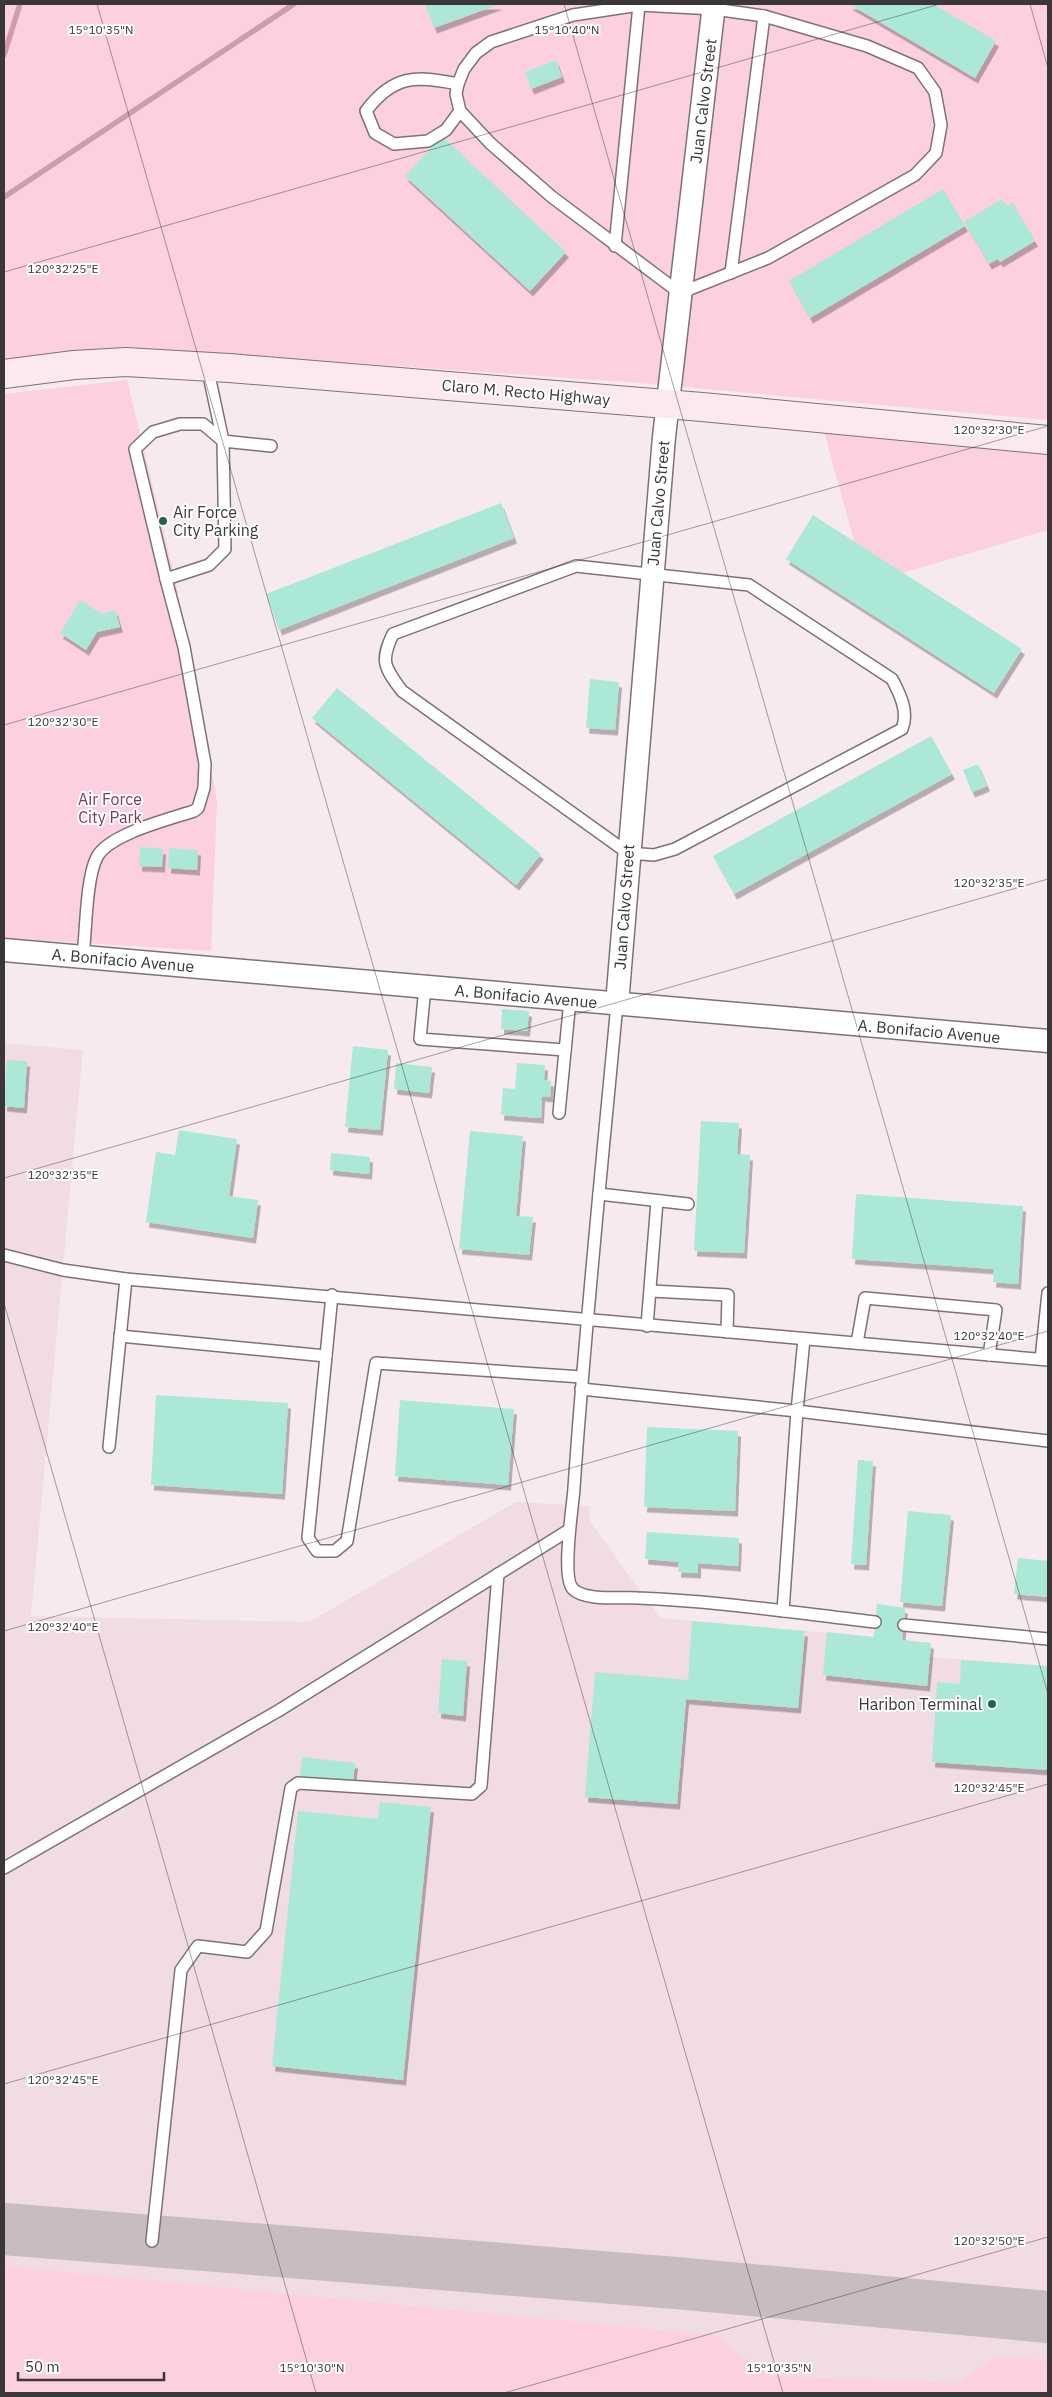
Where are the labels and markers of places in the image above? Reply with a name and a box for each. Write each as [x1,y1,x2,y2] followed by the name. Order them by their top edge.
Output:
[173,502,259,540] place label: Air Force City Parking
[157,515,169,527] marker: Air Force City Parking
[858,1694,982,1714] place label: Haribon Terminal
[986,1698,998,1710] marker: Haribon Terminal

